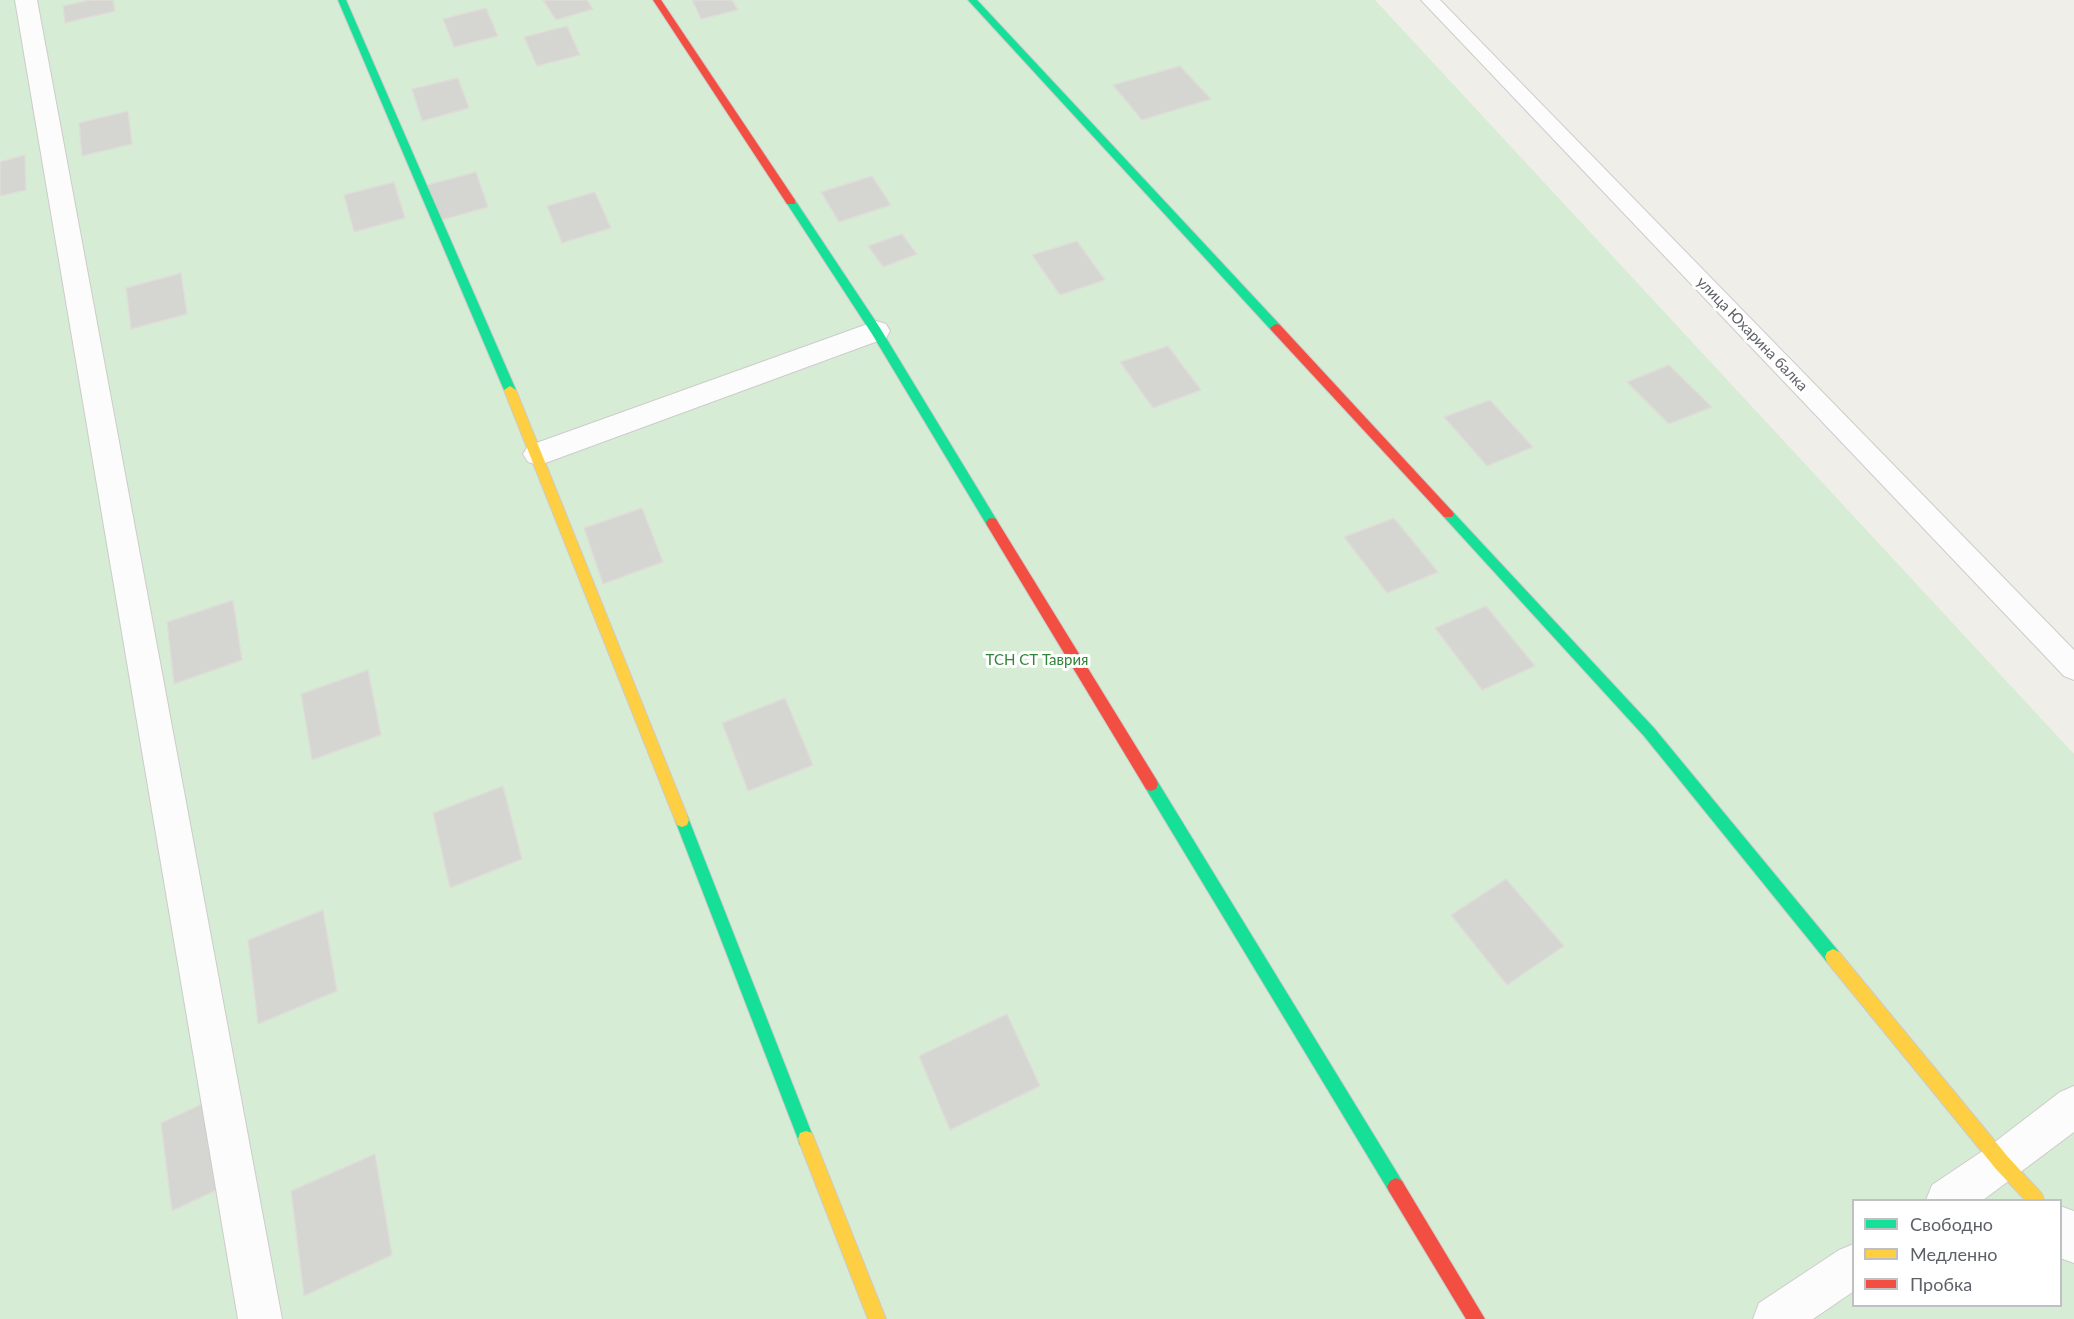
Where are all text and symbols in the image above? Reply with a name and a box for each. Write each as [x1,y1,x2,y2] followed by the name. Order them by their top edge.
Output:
[1693,273,1811,395] street label: улица Юхарина балка
[986,651,1088,669] park label: ТСН СТ Таврия
[1852,1199,2062,1307] legend
[1910,1213,1993,1235] text: Свободно
[1910,1243,1998,1265] text: Медленно
[1910,1273,1972,1295] text: Пробка

